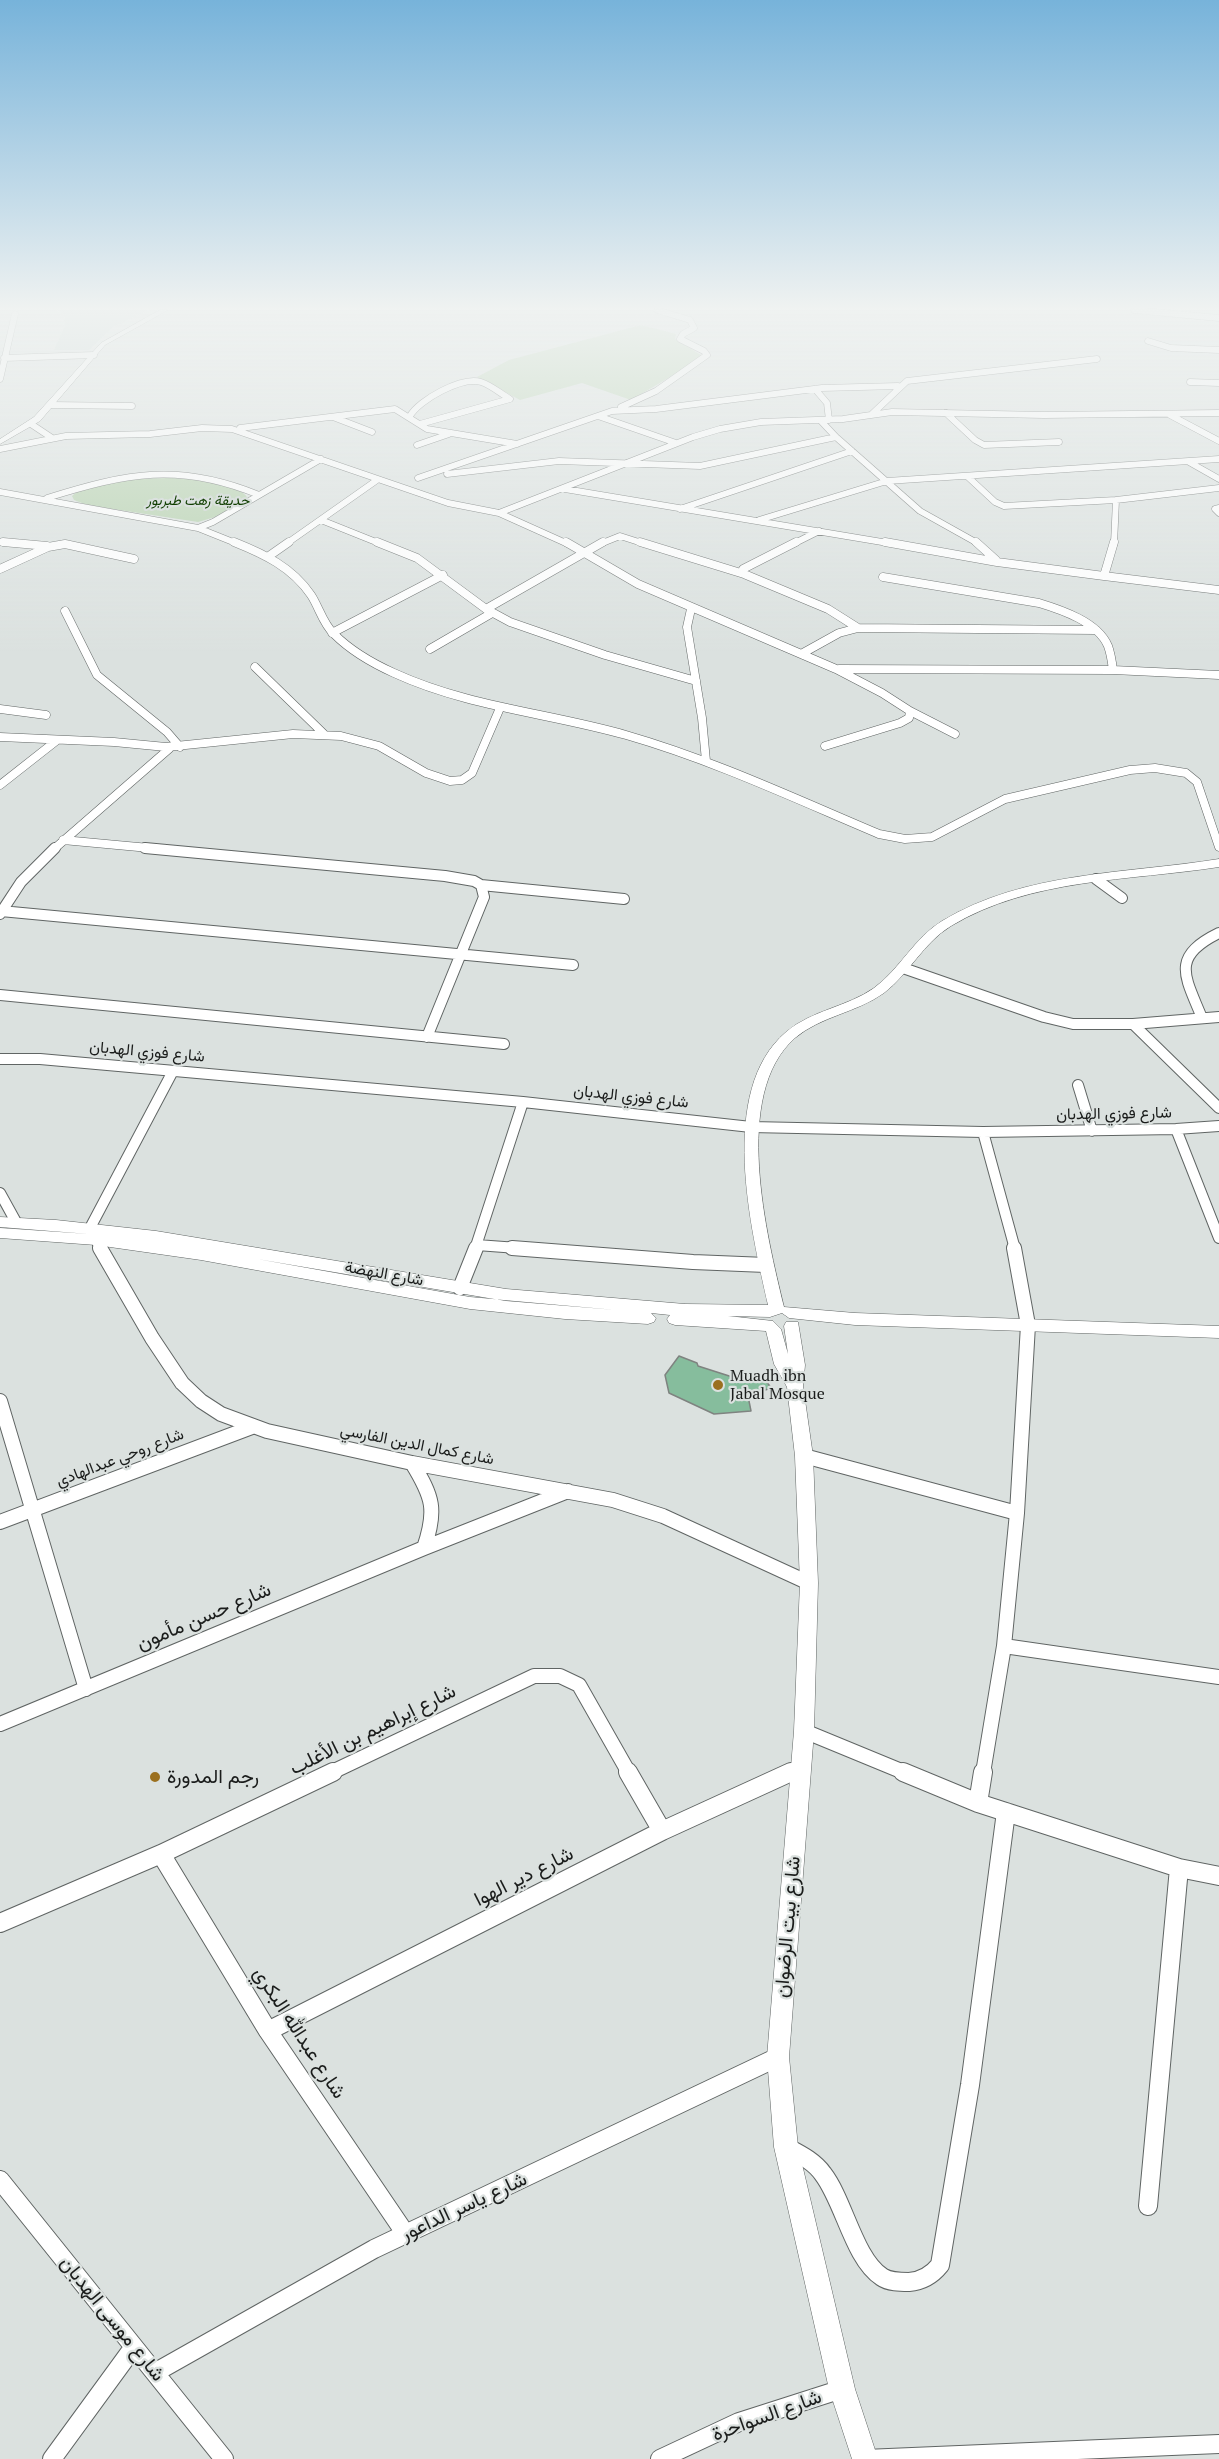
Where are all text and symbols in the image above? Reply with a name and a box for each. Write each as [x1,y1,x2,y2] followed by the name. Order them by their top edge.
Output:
[147,493,249,509] park label: حديقة زهت طبربور
[89,1037,205,1067] street label: شارع فوزي الهدبان
[572,1081,690,1113] street label: شارع فوزي الهدبان
[1056,1103,1172,1125] street label: شارع فوزي الهدبان
[343,1258,425,1290] street label: شارع النهضة
[730,1366,825,1404] place label: Muadh ibn Jabal Mosque
[711,1378,725,1392] marker: Muadh ibn Jabal Mosque
[339,1421,495,1469] street label: شارع كمال الدين الفارسي
[53,1425,187,1491] street label: شارع روحي عبدالهادي
[133,1578,275,1656] street label: شارع حسن مأمون
[286,1679,460,1781] street label: شارع إبراهيم بن الأغلب
[167,1765,259,1789] place label: رجم المدورة
[148,1770,162,1784] marker: رجم المدورة
[470,1842,578,1912] street label: شارع دير الهوا
[770,1855,806,1999] street label: شارع بيت الرضوان
[247,1963,351,2103] street label: شارع عبدالله البكري
[397,2167,531,2247] street label: شارع ياسر الداعور
[54,2252,170,2386] street label: شارع موسى الهدبان
[709,2385,825,2447] street label: شارع السواحرة

